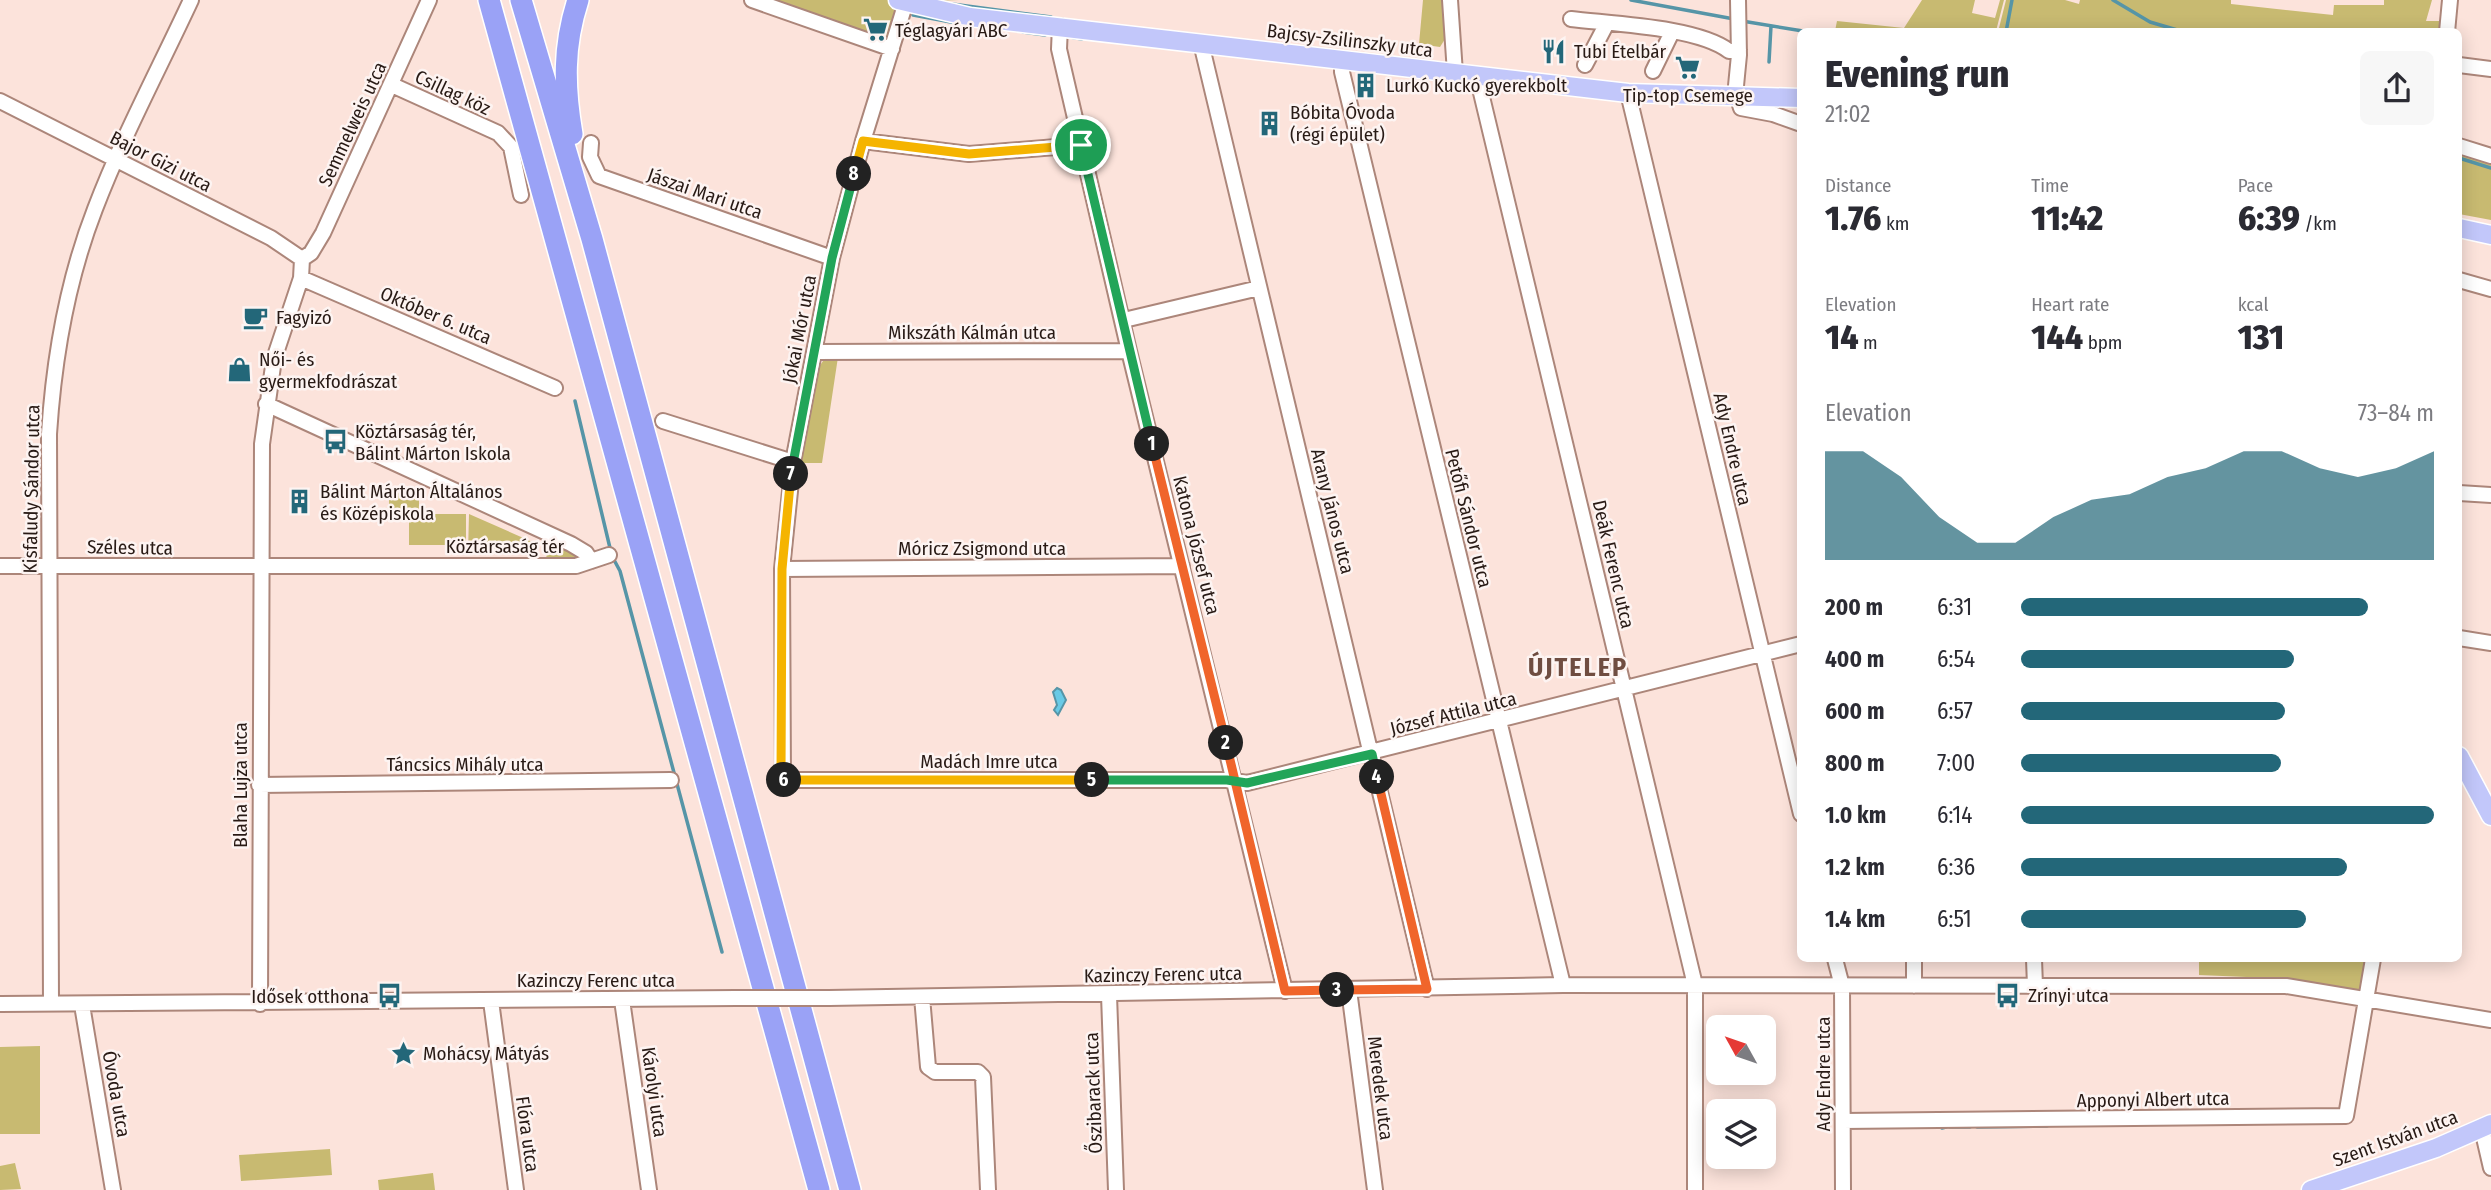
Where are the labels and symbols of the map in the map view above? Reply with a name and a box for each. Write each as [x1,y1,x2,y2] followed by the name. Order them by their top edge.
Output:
[861,16,889,44] supermarket icon: Téglagyári ABC
[895,19,1008,42] place label: Téglagyári ABC
[1266,19,1434,62] street label: Bajcsy-Zsilinszky utca
[1540,37,1568,65] restaurant icon: Tubi Ételbár
[1574,40,1667,63] place label: Tubi Ételbár
[1674,53,1702,81] supermarket icon: Tip-top Csemege
[314,58,391,190] street label: Semmelweis utca
[411,65,495,120] street label: Csillag köz
[1352,71,1380,99] building icon: Lurkó Kuckó gyerekbolt
[1386,74,1568,97] place label: Lurkó Kuckó gyerekbolt
[1623,84,1753,107] place label: Tip-top Csemege
[1290,101,1395,146] place label: Bóbita Óvoda (régi épület)
[1256,109,1284,137] building icon: Bóbita Óvoda (régi épület)
[1051,115,1111,175] pin
[106,126,215,197] street label: Bajor Gizi utca
[836,156,872,192] pin: 8
[644,163,765,224] street label: Jászai Mari utca
[778,273,821,385] street label: Jókai Mór utca
[377,282,495,349] street label: Október 6. utca
[242,303,270,331] cafe icon: Fagyizó
[276,306,332,329] place label: Fagyizó
[888,321,1056,344] street label: Mikszáth Kálmán utca
[259,348,398,393] place label: Női- és gyermekfodrászat
[225,356,253,384] shop icon: Női- és gyermekfodrászat
[1708,390,1757,508] street label: Ady Endre utca
[19,404,44,574] street label: Kisfaludy Sándor utca
[355,420,511,465] place label: Köztársaság tér, Bálint Márton Iskola
[1134,426,1170,462] pin: 1
[321,428,349,456] bus stop icon: Köztársaság tér, Bálint Márton Iskola
[1306,446,1359,576] street label: Arany János utca
[1440,446,1497,590] street label: Petőfi Sándor utca
[774,456,808,491] pin: 7
[1168,473,1225,617] street label: Katona József utca
[320,480,502,525] place label: Bálint Márton Általános és Középiskola
[286,488,314,516] building icon: Bálint Márton Általános és Középiskola
[1588,498,1639,631] street label: Deák Ferenc utca
[87,535,173,560] street label: Széles utca
[446,535,565,558] street label: Köztársaság tér
[898,537,1066,560] street label: Móricz Zsigmond utca
[1528,651,1628,683] district label: ÚJTELEP
[1388,687,1519,740] street label: József Attila utca
[229,722,252,848] street label: Blaha Lujza utca
[1208,726,1244,760] pin: 2
[920,750,1058,773] street label: Madách Imre utca
[386,753,544,776] street label: Táncsics Mihály utca
[1360,760,1394,794] pin: 4
[766,762,802,798] pin: 6
[1074,762,1110,798] pin: 5
[1084,962,1242,987] street label: Kazinczy Ferenc utca
[517,969,675,992] street label: Kazinczy Ferenc utca
[1320,972,1354,1007] pin: 3
[1994,981,2022,1009] bus stop icon: Zrínyi utca
[375,982,403,1010] bus stop icon: Idősek otthona
[2028,984,2109,1007] place label: Zrínyi utca
[251,985,369,1008] place label: Idősek otthona
[1706,1015,1776,1085] north arrow
[1812,1016,1835,1132] street label: Ady Endre utca
[1080,1032,1107,1154] street label: Őszibarack utca
[1363,1035,1398,1141] street label: Meredek utca
[389,1039,417,1067] place icon: Mohácsy Mátyás
[423,1042,549,1065] place label: Mohácsy Mátyás
[637,1045,672,1139] street label: Károlyi utca
[98,1049,135,1139] street label: Óvoda utca
[2076,1087,2230,1112] street label: Apponyi Albert utca
[511,1095,544,1173] street label: Flóra utca
[2330,1105,2461,1172] street label: Szent István utca

